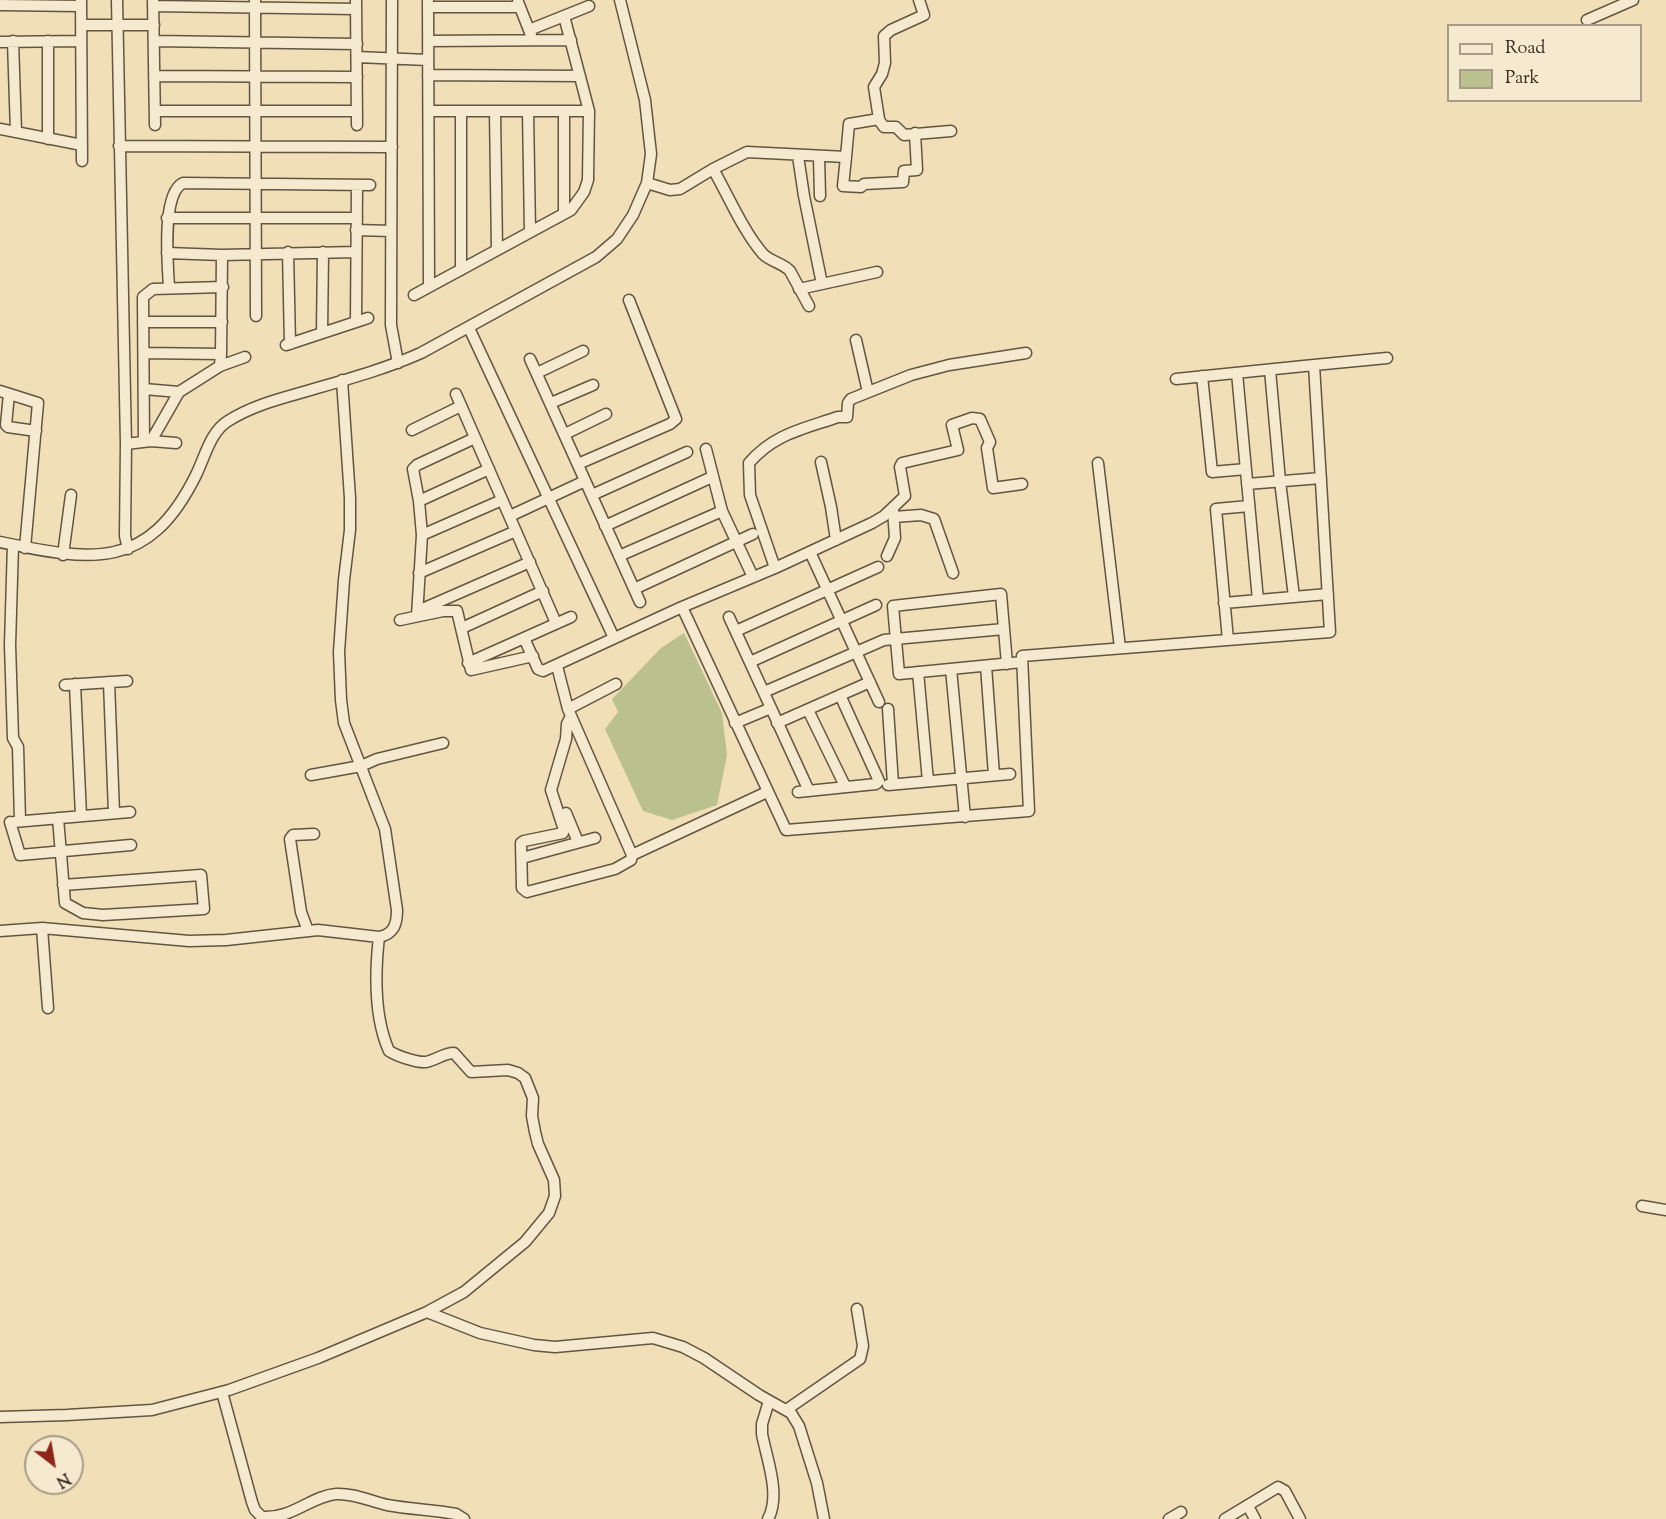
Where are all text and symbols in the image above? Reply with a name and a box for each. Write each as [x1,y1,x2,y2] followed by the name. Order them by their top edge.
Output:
[1447,24,1642,102] legend
[1505,36,1545,62] text: Road
[1505,66,1539,92] text: Park
[24,1435,84,1495] north arrow
[51,1466,74,1492] text: N

